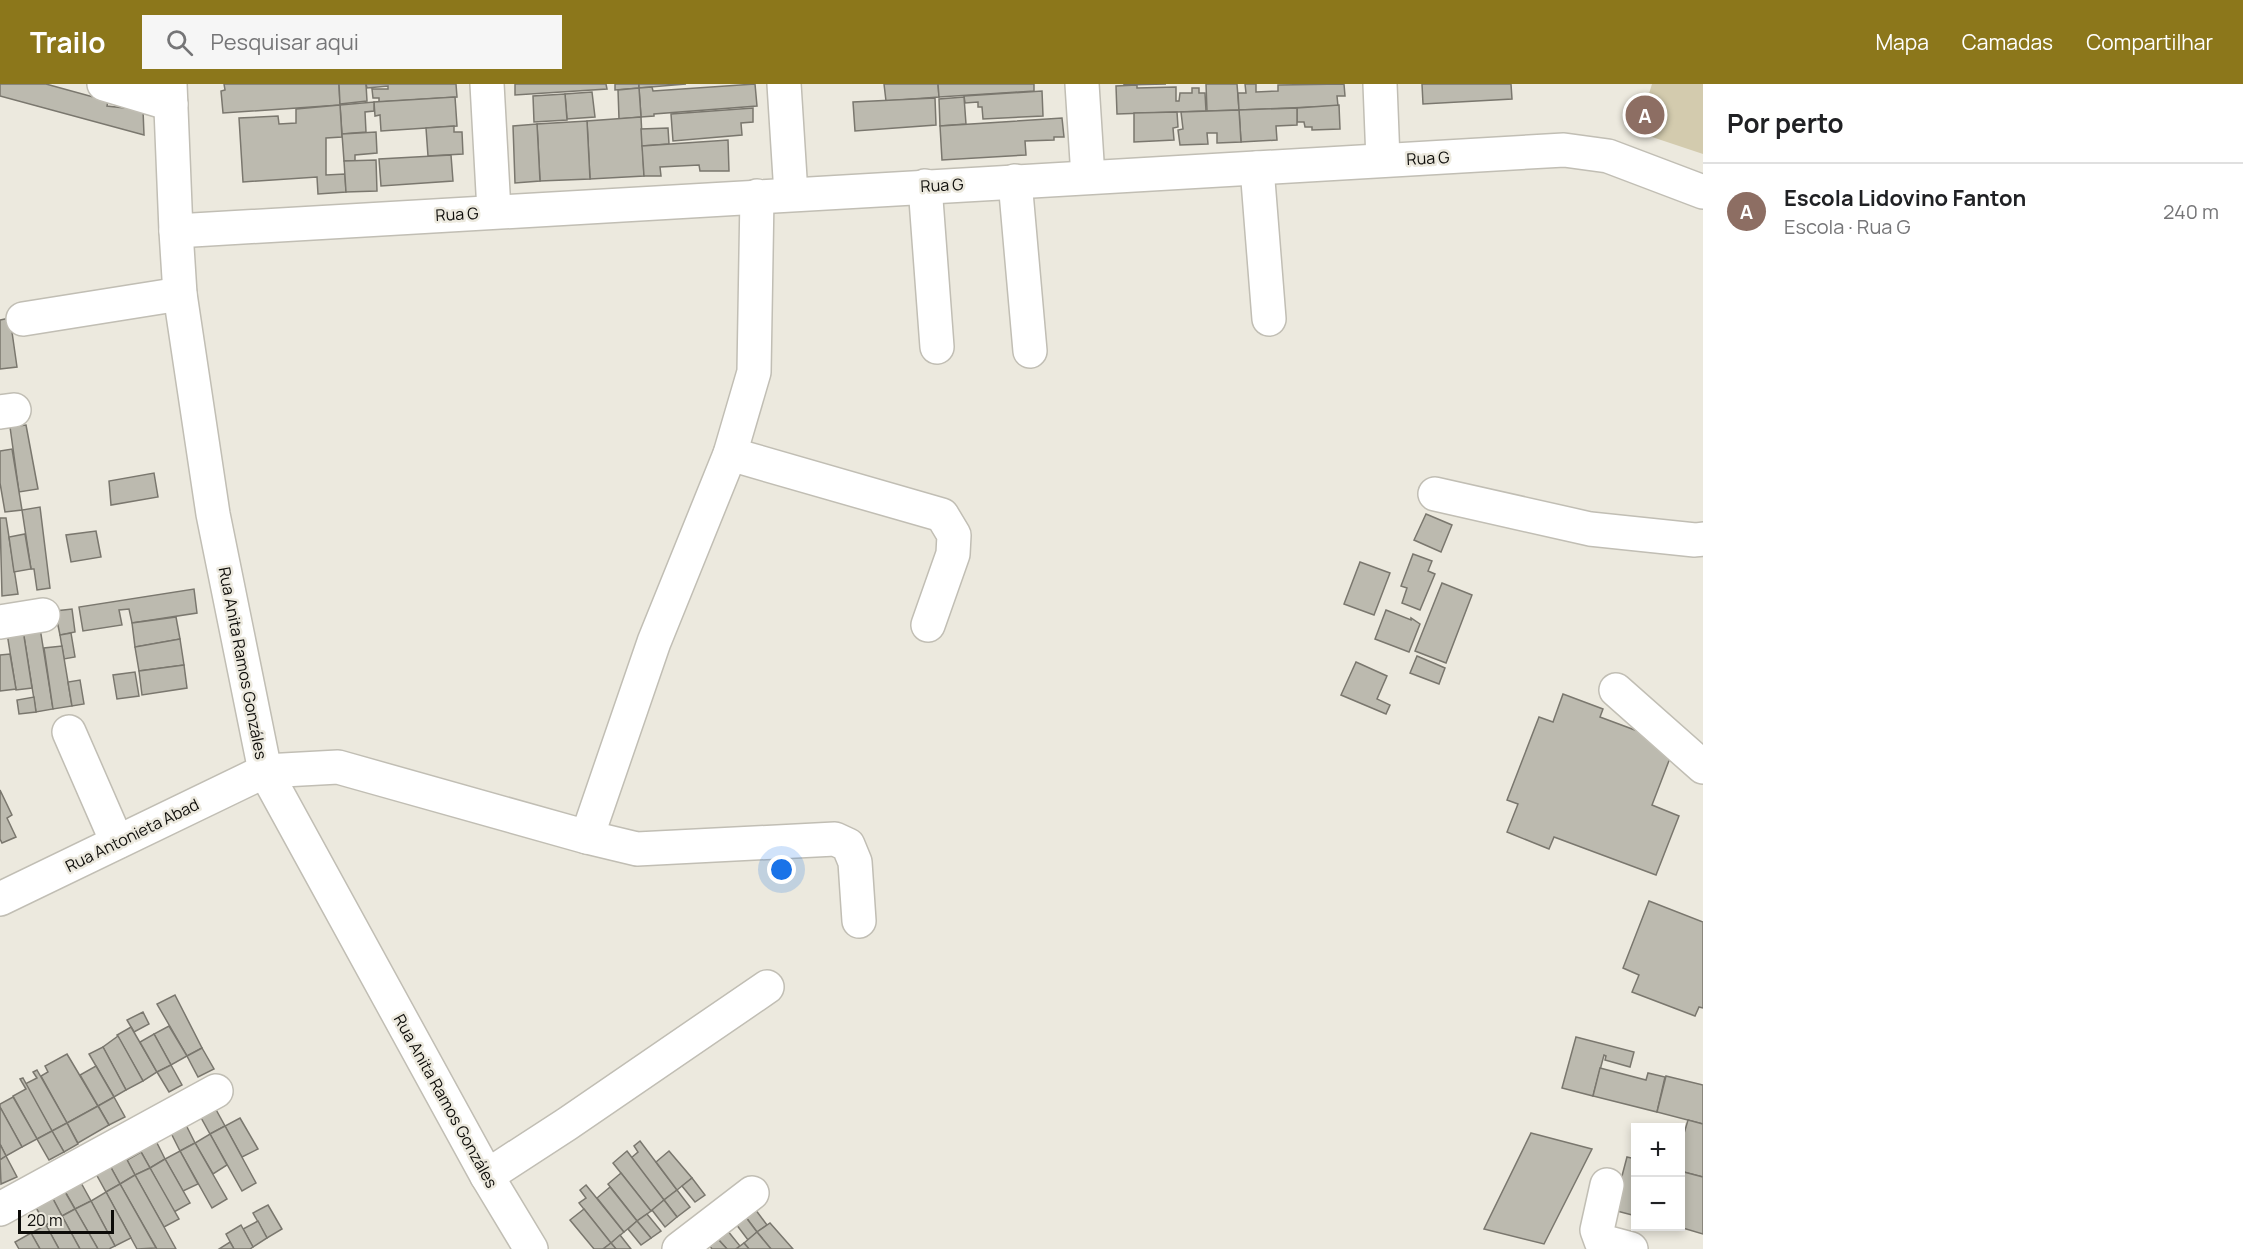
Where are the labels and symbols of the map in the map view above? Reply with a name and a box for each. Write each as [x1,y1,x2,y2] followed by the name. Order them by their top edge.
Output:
[1626,93,1664,138] pin: A
[1406,146,1450,170] street label: Rua G
[920,173,964,197] street label: Rua G
[435,202,479,226] street label: Rua G
[214,565,272,761] street label: Rua Anita Ramos Gonzáles
[62,793,202,877] street label: Rua Antonieta Abad
[767,855,796,884] your location
[389,1010,503,1192] street label: Rua Anita Ramos Gonzáles
[18,1207,114,1234] scale bar

